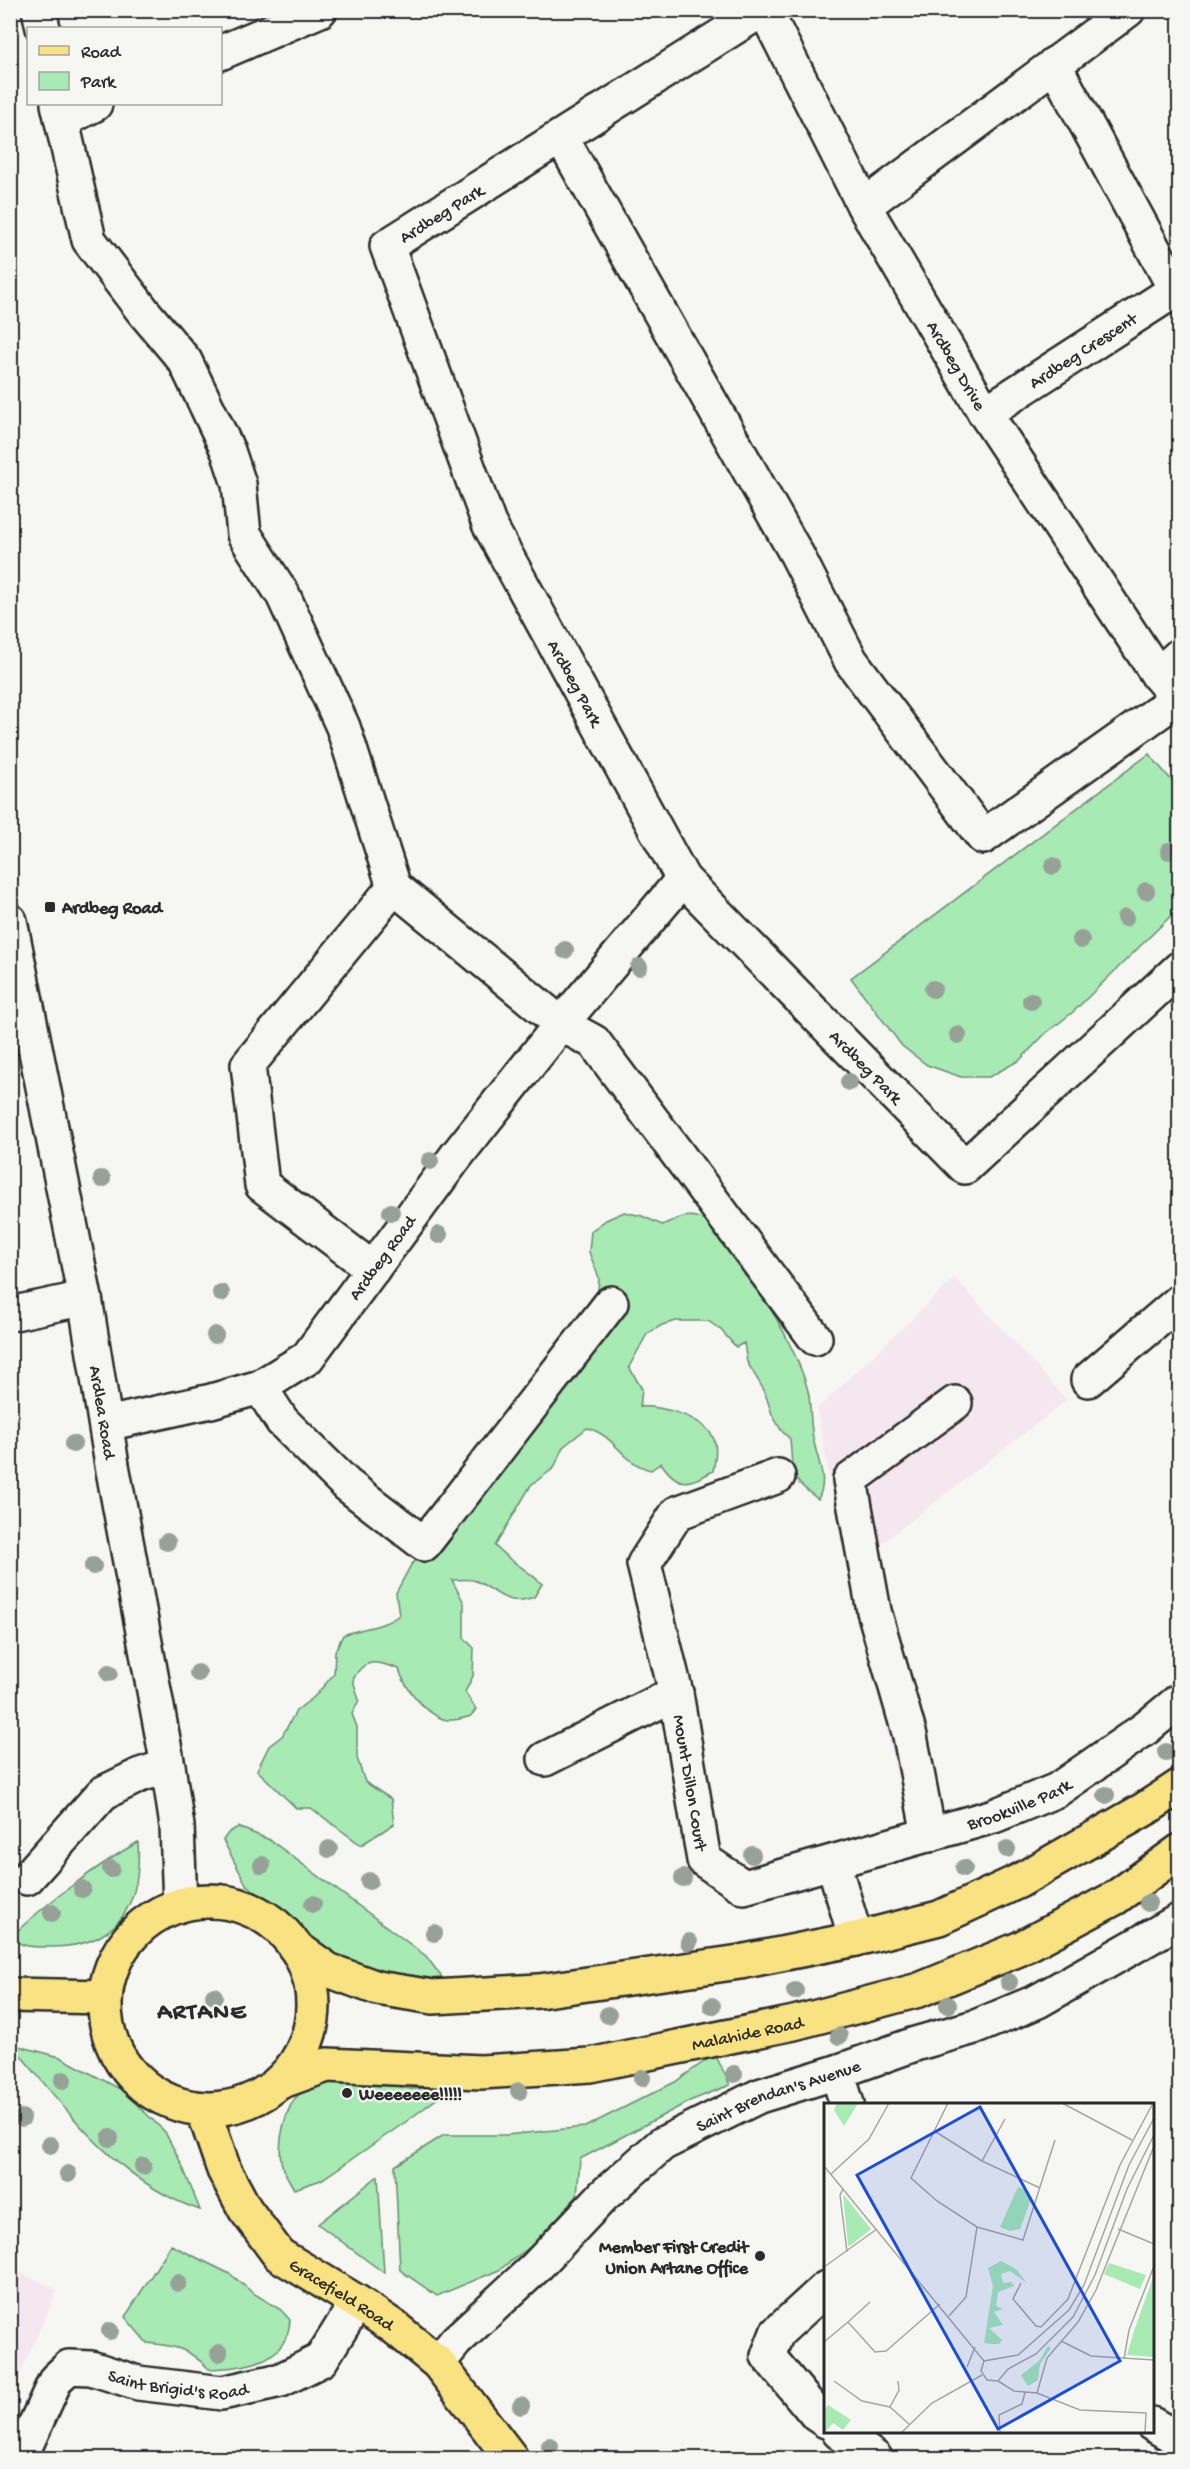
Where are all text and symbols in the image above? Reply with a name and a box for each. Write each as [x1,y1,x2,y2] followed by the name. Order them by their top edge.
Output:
[27,27,222,105] legend
[81,43,122,64] text: Road
[80,73,117,94] text: Park
[396,180,490,249] street label: Ardbeg Park
[1026,309,1143,395] street label: Ardbeg Crescent
[921,318,990,416] street label: Ardbeg Drive
[541,637,606,732] street label: Ardbeg Park
[61,899,165,920] place label: Ardbeg Road
[43,900,57,914] marker: Ardbeg Road
[824,1027,907,1111] street label: Ardbeg Park
[345,1211,423,1305] street label: Ardbeg Road
[83,1364,119,1462] street label: Ardlea Road
[667,1713,711,1854] street label: Mount Dillon Court
[964,1774,1078,1836] street label: Brookville Park
[156,1999,247,2028] district label: ARTANE
[690,2013,808,2057] street label: Malahide Road
[693,2056,864,2138] street label: Saint Brendan's Avenue
[358,2085,462,2106] place label: Weeeeeee!!!!!
[340,2086,354,2100] marker: Weeeeeee!!!!!
[824,2103,1154,2433] inset map
[599,2238,750,2280] place label: Member First Credit Union Artane Office
[753,2249,767,2263] marker: Member First Credit Union Artane Office
[284,2255,398,2338] street label: Gracefield Road
[105,2366,252,2406] street label: Saint Brigid's Road

